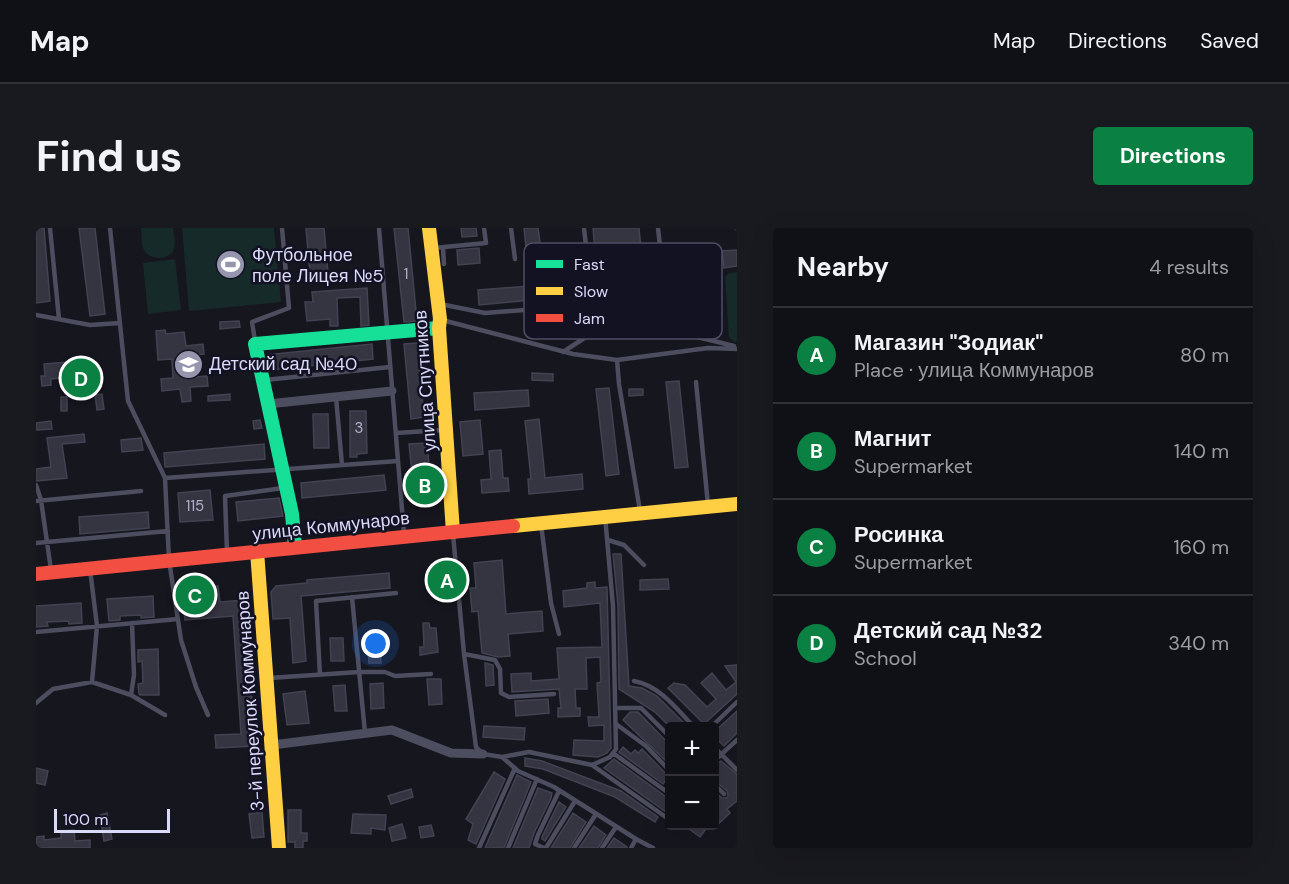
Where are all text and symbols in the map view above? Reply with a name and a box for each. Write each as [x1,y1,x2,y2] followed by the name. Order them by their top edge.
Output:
[30,23,90,60] text: Map
[993,27,1035,55] text: Map
[1068,27,1167,55] text: Directions
[1200,27,1259,55] text: Saved
[1093,127,1253,185] button: Directions
[36,129,182,184] text: Find us
[252,243,383,288] place label: Футбольное поле Лицея №5
[524,243,722,339] legend
[215,249,247,281] sports icon: Футбольное поле Лицея №5
[797,250,889,284] text: Nearby
[574,254,605,275] text: Fast
[1149,254,1229,280] text: 4 results
[404,264,408,284] house number: 1
[574,281,608,302] text: Slow
[574,308,605,329] text: Jam
[408,309,442,453] street label: улица Спутников
[854,328,1043,357] text: Магазин "Зодиак"
[809,342,824,368] text: A
[1180,342,1229,368] text: 80 m
[172,348,204,380] school or university icon: Детский сад №40
[209,352,357,376] place label: Детский сад №40
[62,356,100,400] pin: D
[854,357,1094,383] text: Place · улица Коммунаров
[355,418,363,438] house number: 3
[854,424,932,453] text: Магнит
[810,438,823,464] text: B
[1174,438,1229,464] text: 140 m
[854,453,973,479] text: Supermarket
[406,462,444,508] pin: B
[186,496,204,516] house number: 115
[251,506,411,546] street label: улица Коммунаров
[854,520,944,549] text: Росинка
[809,534,824,560] text: C
[1173,534,1229,560] text: 160 m
[854,549,973,575] text: Supermarket
[428,558,466,602] pin: A
[176,572,214,617] pin: C
[230,590,270,812] street label: 3-й переулок Коммунаров
[854,616,1042,645] text: Детский сад №32
[361,629,390,658] your location
[809,630,824,656] text: D
[1168,630,1229,656] text: 340 m
[854,645,917,671] text: School
[665,722,719,830] map controls
[665,722,719,776] button: +
[665,776,719,830] button: −
[54,806,170,834] scale bar
[63,809,108,830] text: 100 m

